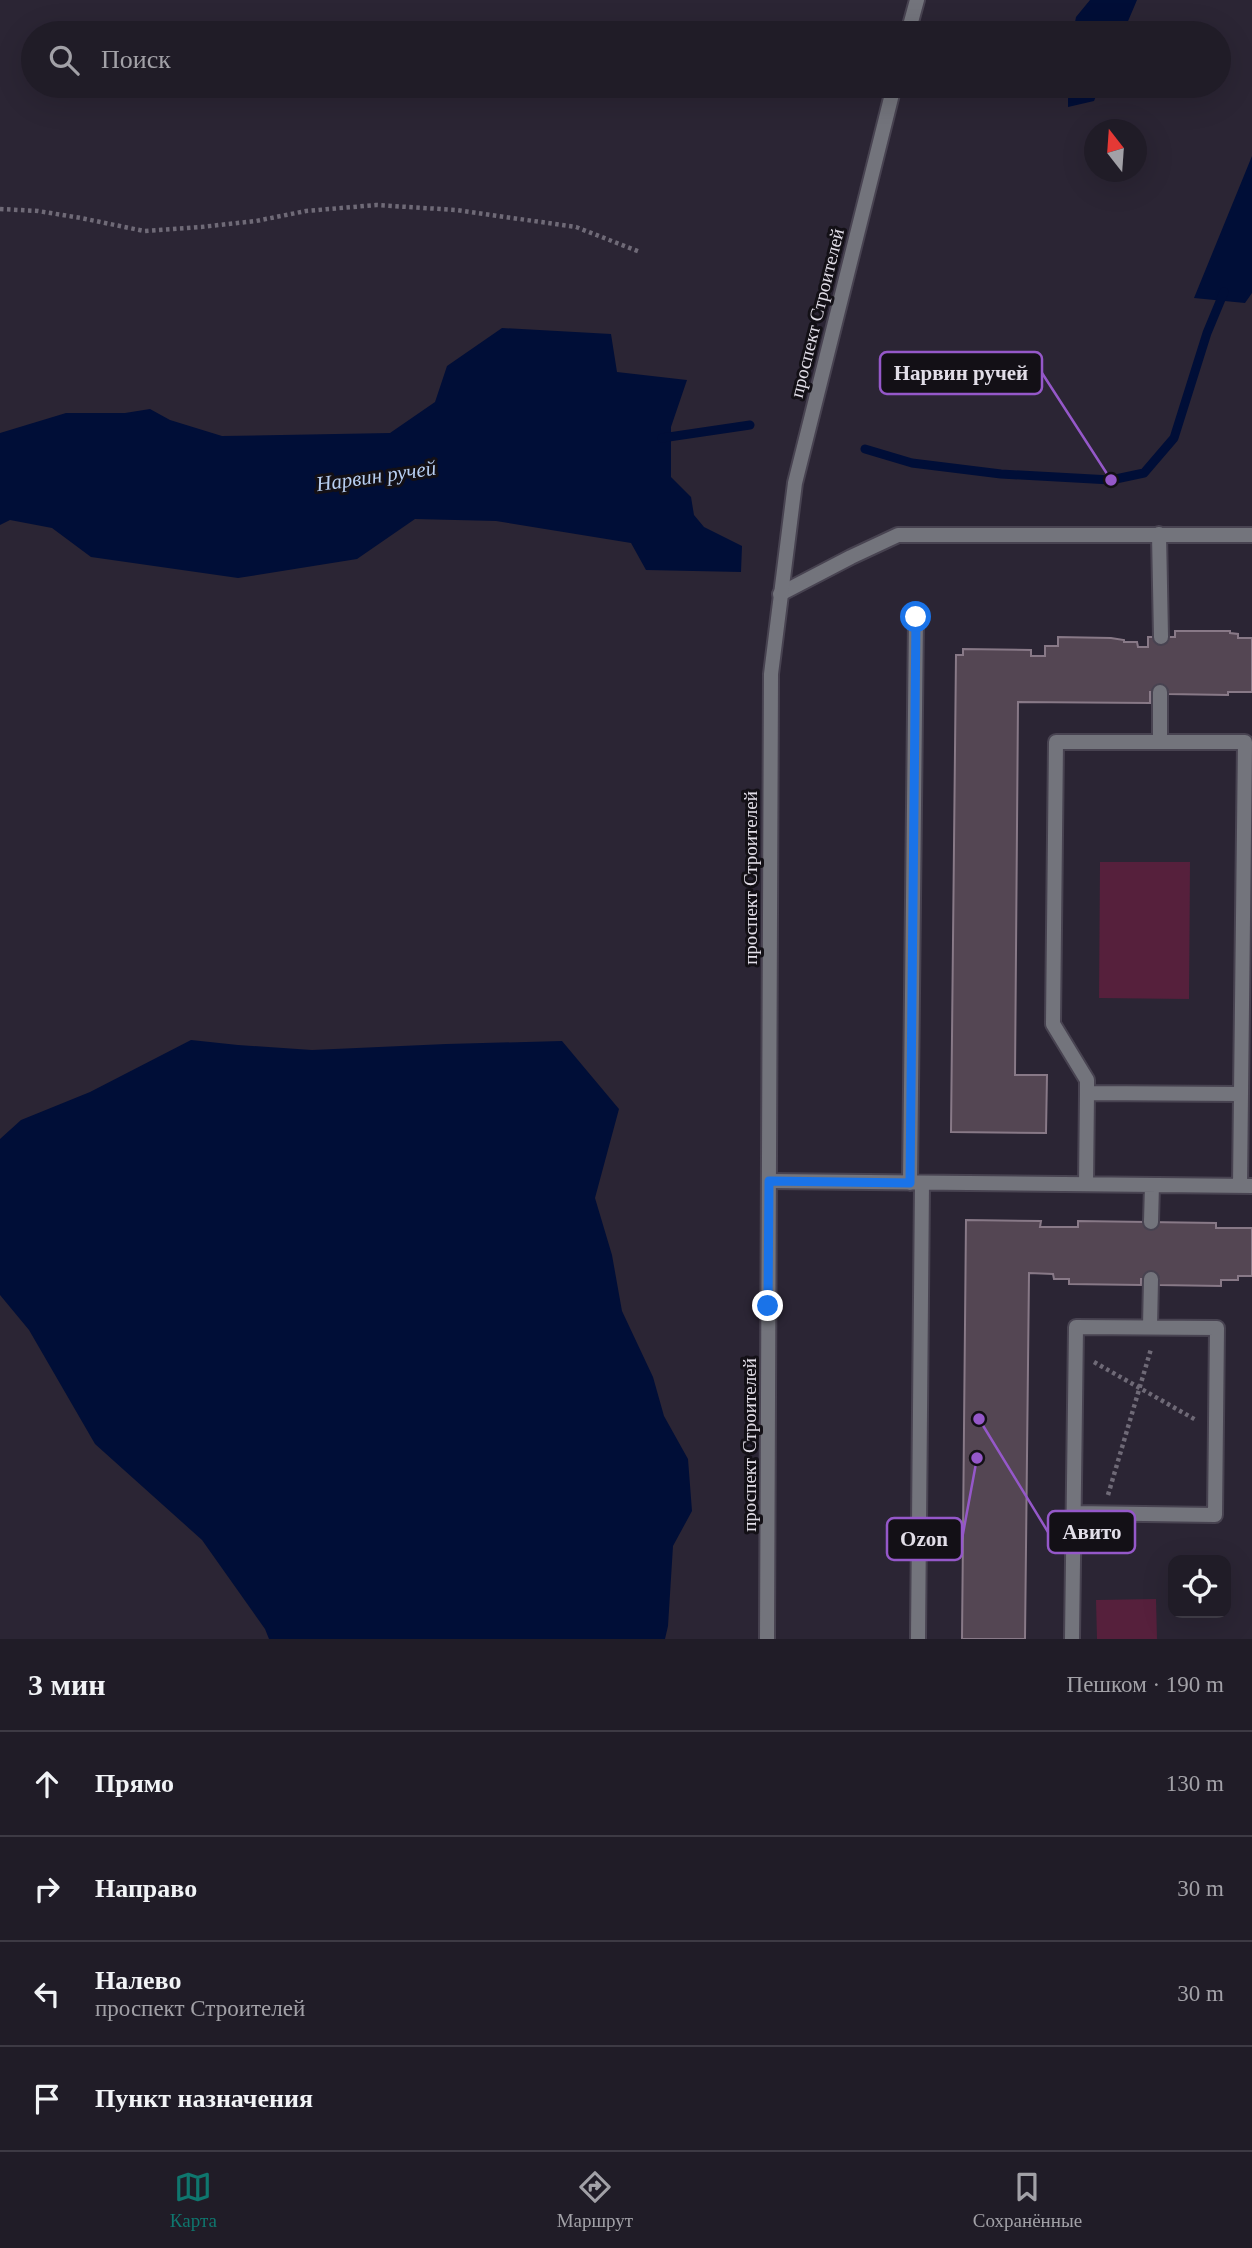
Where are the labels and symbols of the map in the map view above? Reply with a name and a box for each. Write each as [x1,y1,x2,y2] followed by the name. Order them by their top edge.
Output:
[1084,119,1147,182] north arrow
[786,226,848,400] street label: проспект Строителей
[880,352,1042,394] callout: Нарвин ручей
[894,361,1028,385] text: Нарвин ручей
[314,456,438,496] water label: Нарвин ручей
[900,601,931,632] route start
[740,791,761,965] street label: проспект Строителей
[752,1290,783,1321] route end
[739,1358,760,1532] street label: проспект Строителей
[1048,1511,1135,1553] callout: Авито
[887,1518,962,1560] callout: Ozon
[1062,1520,1122,1544] text: Авито
[900,1527,948,1551] text: Ozon

